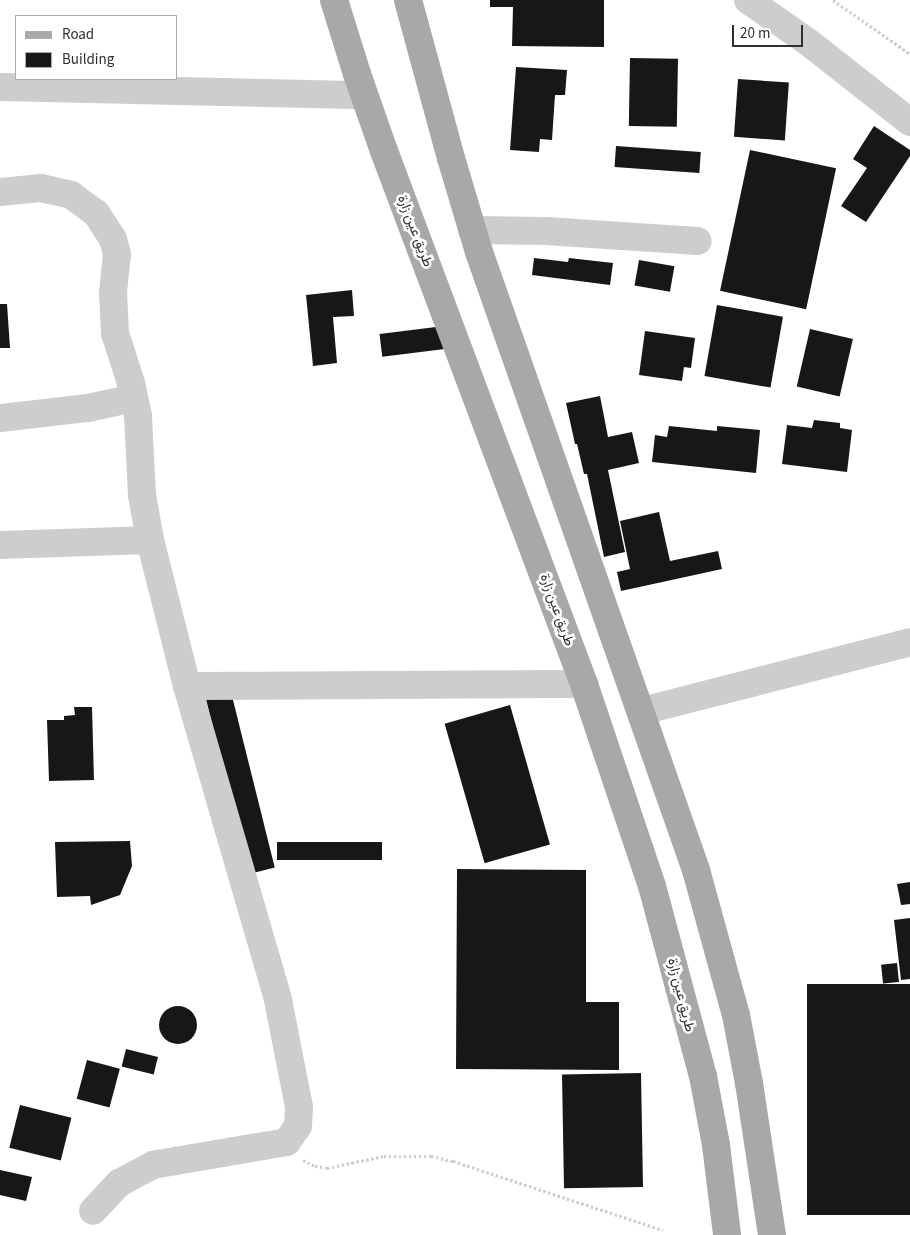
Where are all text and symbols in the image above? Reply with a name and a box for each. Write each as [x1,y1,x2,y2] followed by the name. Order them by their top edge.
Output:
[15,15,178,80] legend
[735,15,806,47] scale bar
[740,23,770,44] text: 20 m
[62,24,94,45] text: Road
[62,49,114,70] text: Building
[394,193,436,269] street label: طريق عين زارة
[536,572,578,648] street label: طريق عين زارة
[664,956,698,1034] street label: طريق عين زارة

